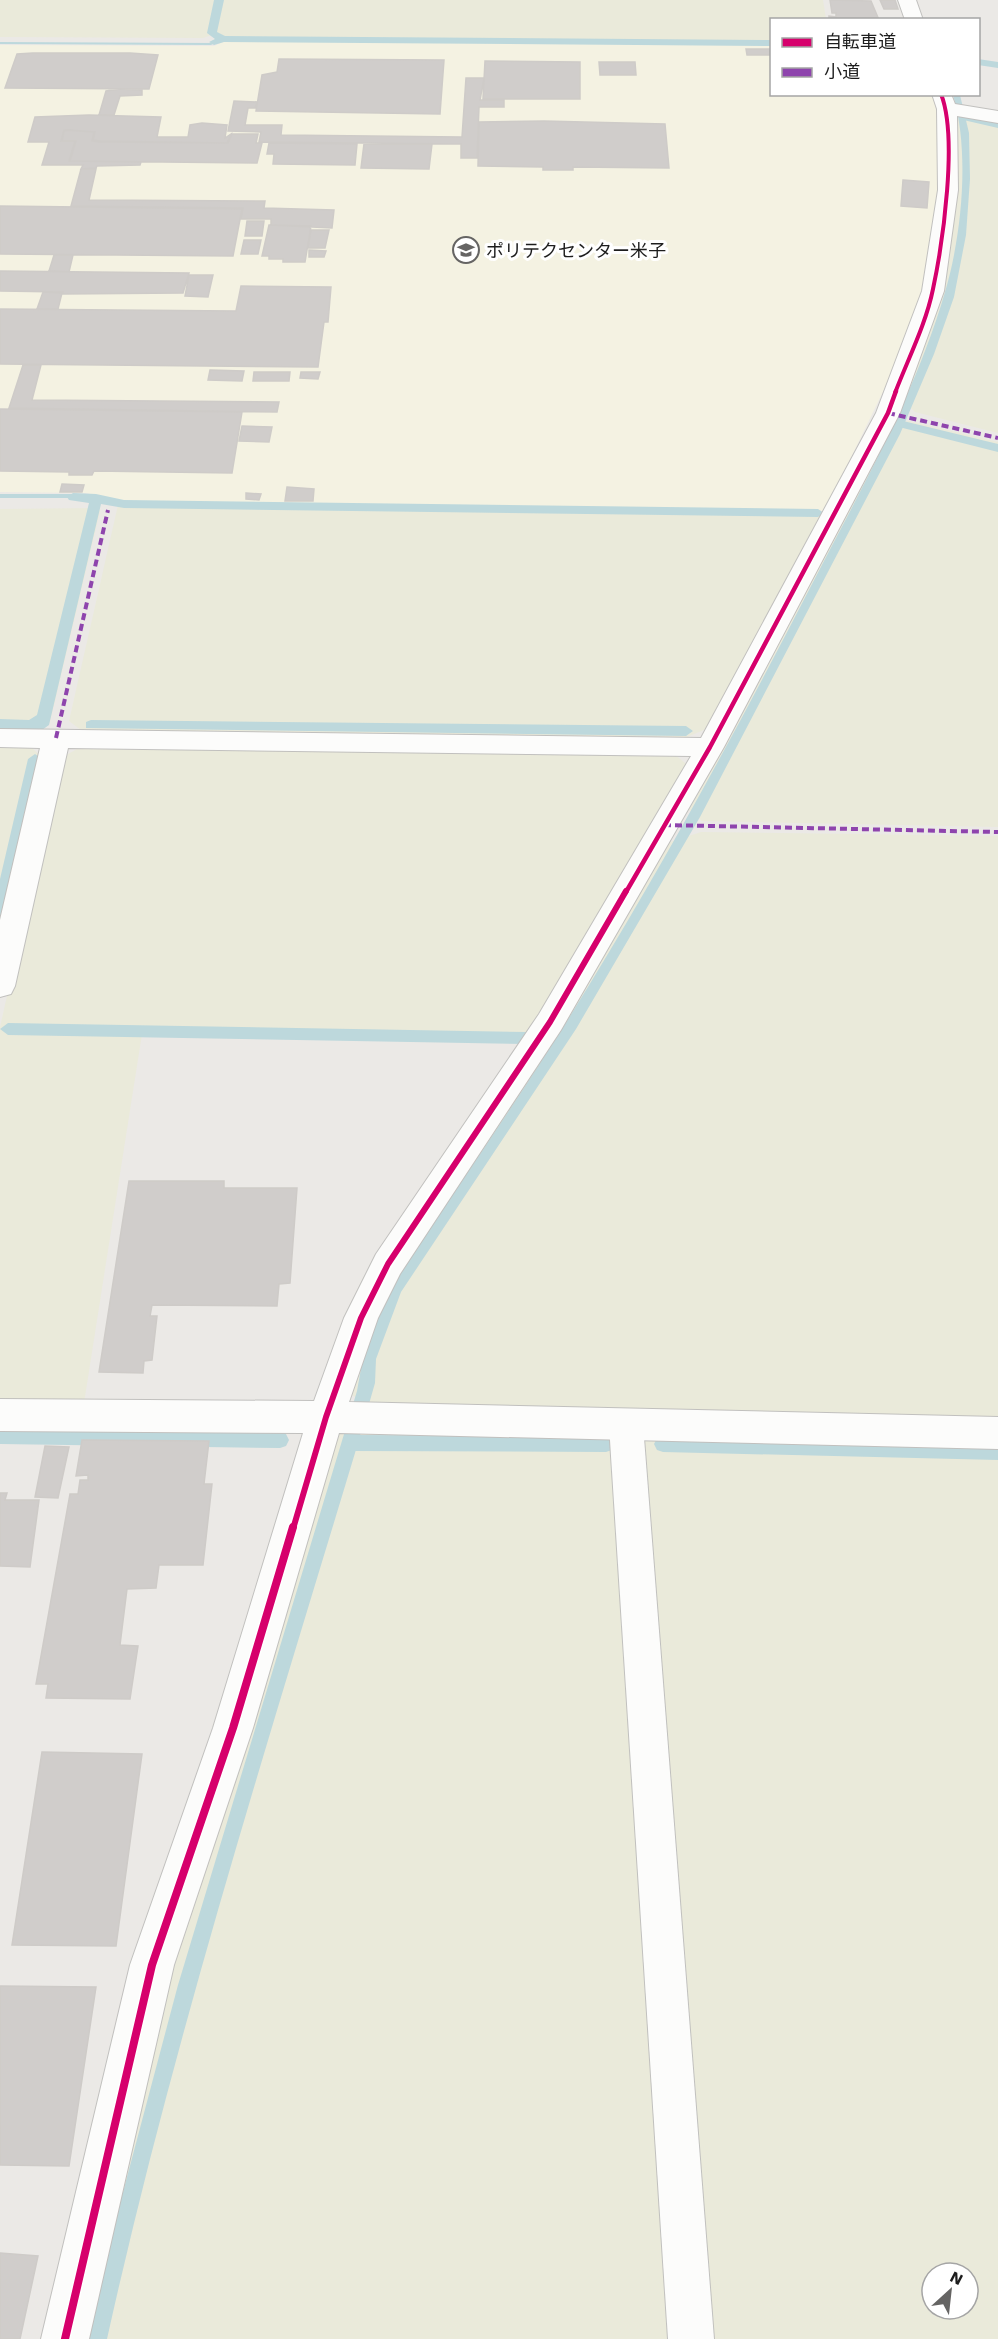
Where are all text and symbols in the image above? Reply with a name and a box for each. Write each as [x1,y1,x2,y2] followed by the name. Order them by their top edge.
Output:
[770,18,980,96] legend
[824,31,896,52] text: 自転車道
[824,61,860,82] text: 小道
[451,235,481,265] school or university icon: ポリテクセンター米子
[486,240,666,261] place label: ポリテクセンター米子
[920,2261,980,2321] north arrow
[947,2267,966,2289] text: N

